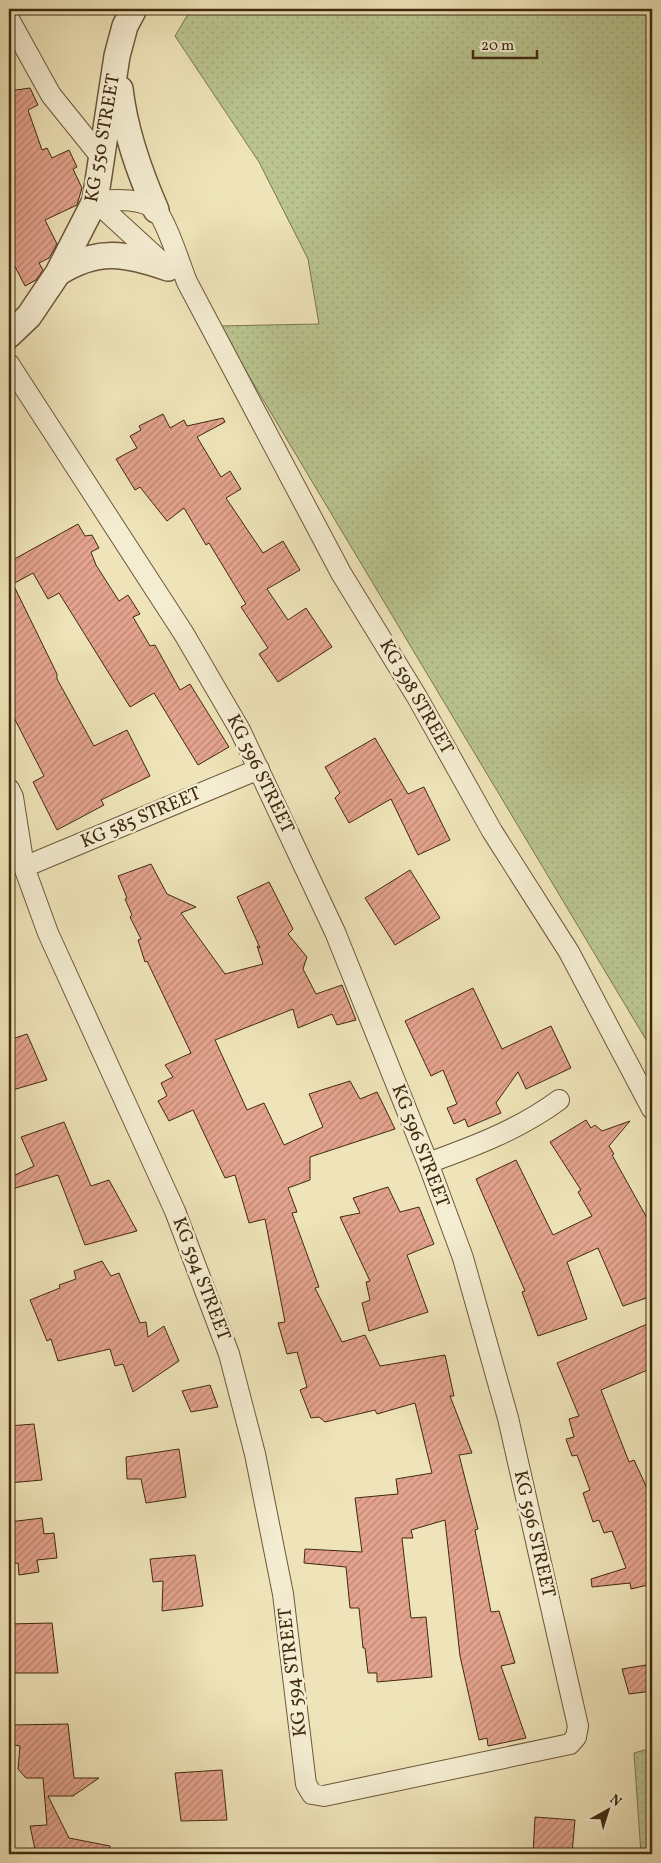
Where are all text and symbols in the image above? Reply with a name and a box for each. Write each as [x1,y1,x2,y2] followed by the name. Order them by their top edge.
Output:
[473,28,537,60] scale bar
[481,36,514,57] text: 20 m
[79,72,127,204] street label: KG 550 STREET
[372,635,460,759] street label: KG 598 STREET
[220,710,300,838] street label: KG 596 STREET
[77,781,205,855] street label: KG 585 STREET
[385,1081,455,1211] street label: KG 596 STREET
[166,1214,236,1344] street label: KG 594 STREET
[507,1468,561,1600] street label: KG 596 STREET
[272,1606,314,1738] street label: KG 594 STREET
[584,1786,634,1836] north arrow
[605,1790,625,1812] text: N

